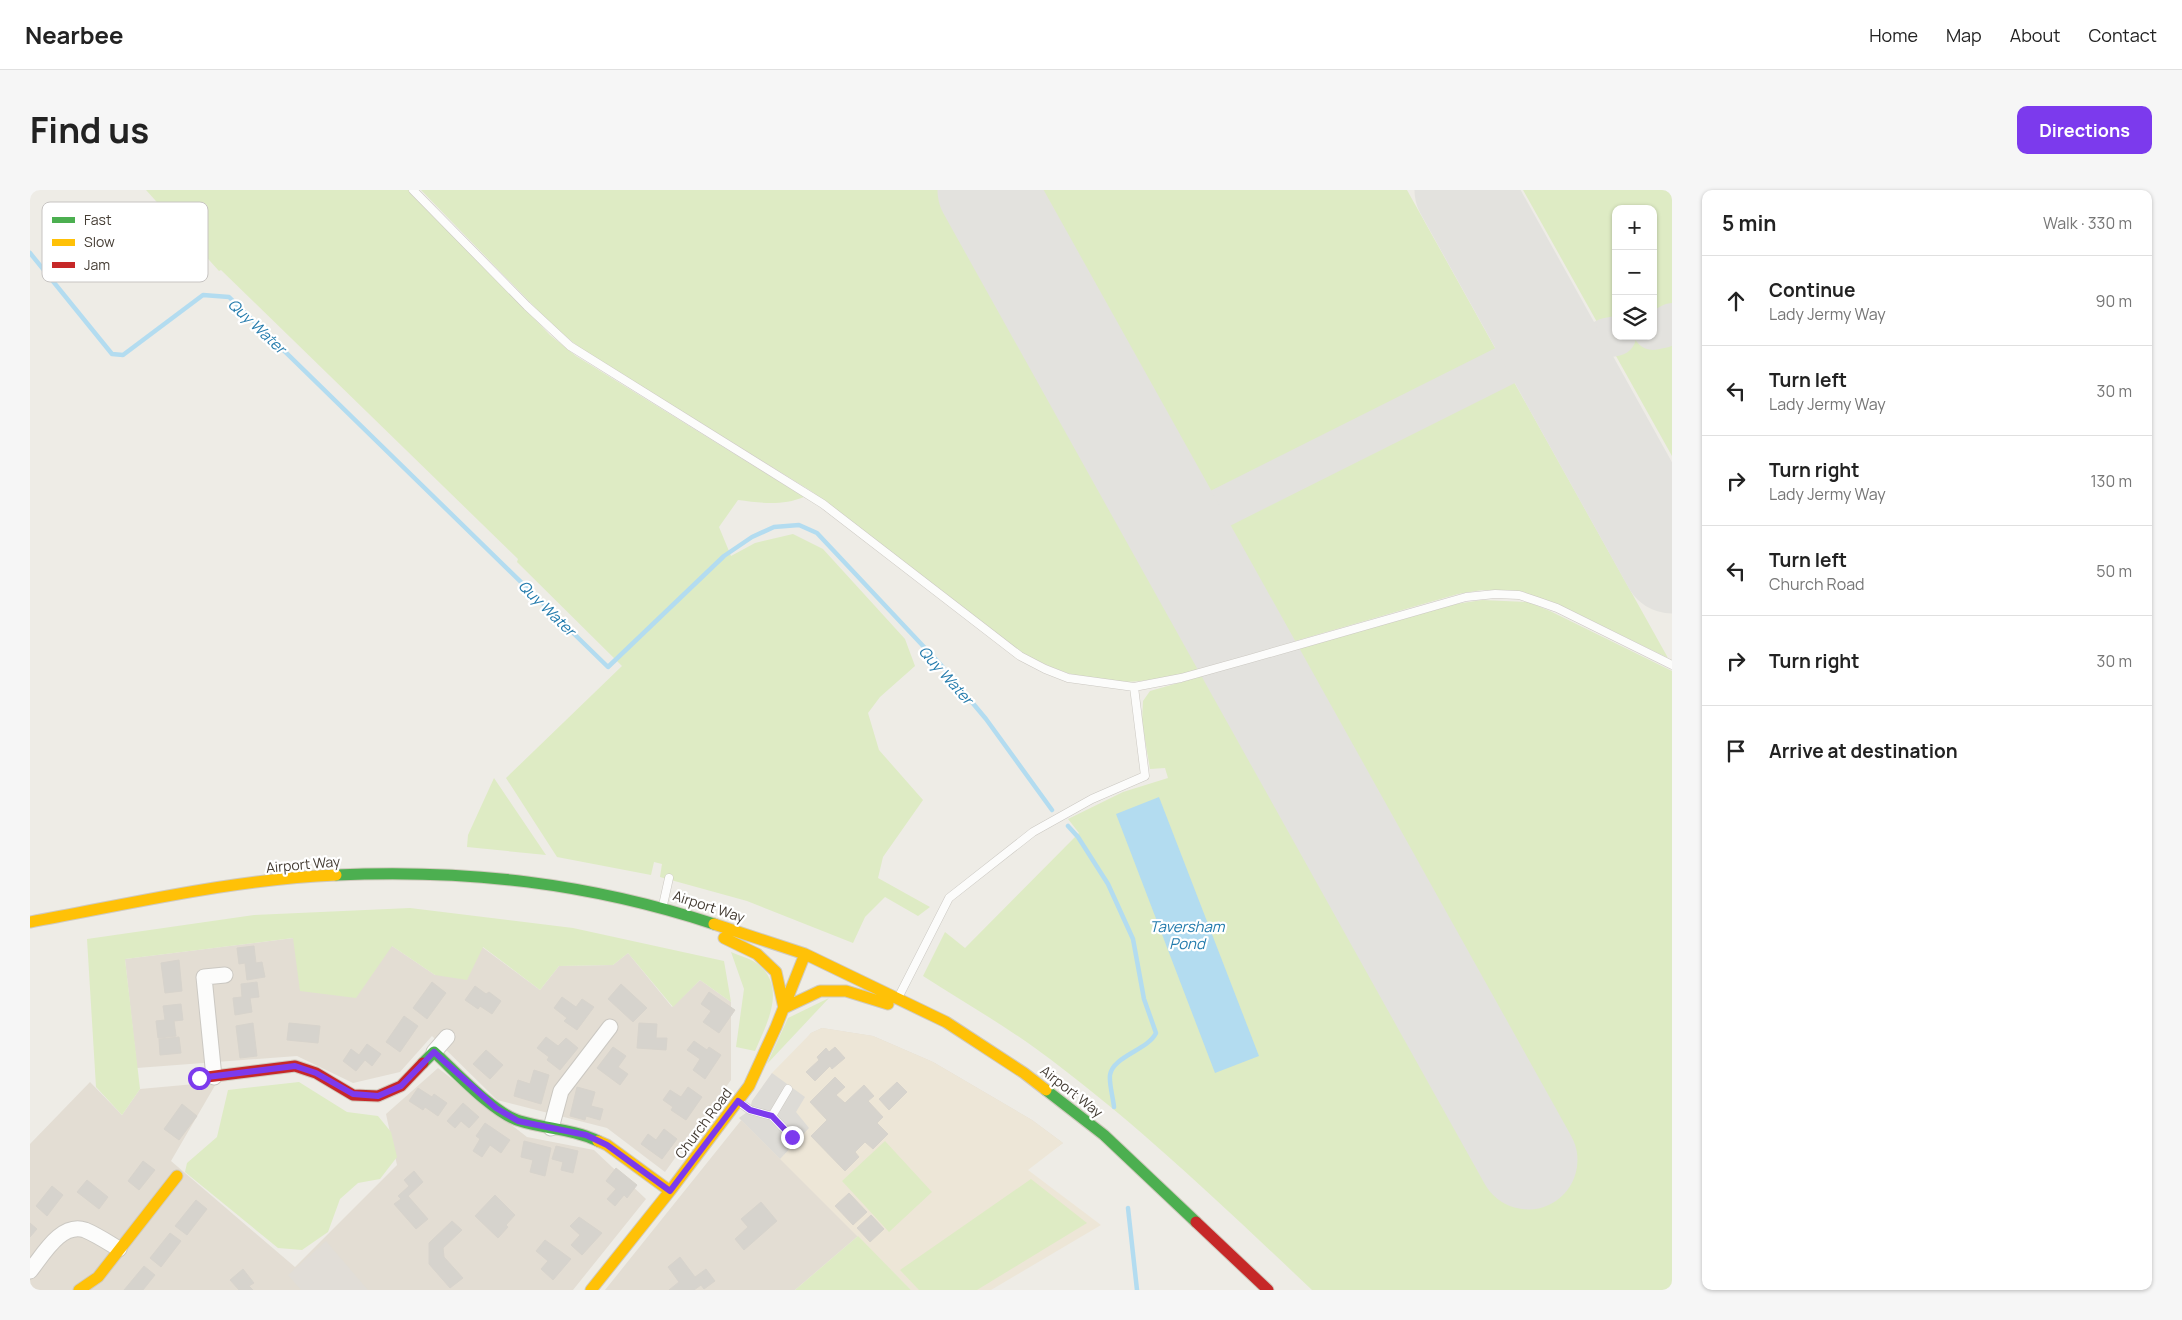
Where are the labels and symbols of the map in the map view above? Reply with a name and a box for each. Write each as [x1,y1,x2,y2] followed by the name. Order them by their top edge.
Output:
[42,202,208,282] legend
[84,210,112,229] text: Fast
[84,232,115,251] text: Slow
[84,255,110,274] text: Jam
[223,294,292,360] water label: Quy Water
[514,575,582,642] water label: Quy Water
[914,641,980,711] water label: Quy Water
[265,851,342,877] street label: Airport Way
[671,885,748,927] street label: Airport Way
[1150,916,1226,954] water label: Taversham Pond
[1037,1061,1108,1122] street label: Airport Way
[188,1067,211,1090] route start
[670,1084,736,1162] street label: Church Road
[781,1126,804,1149] route end

